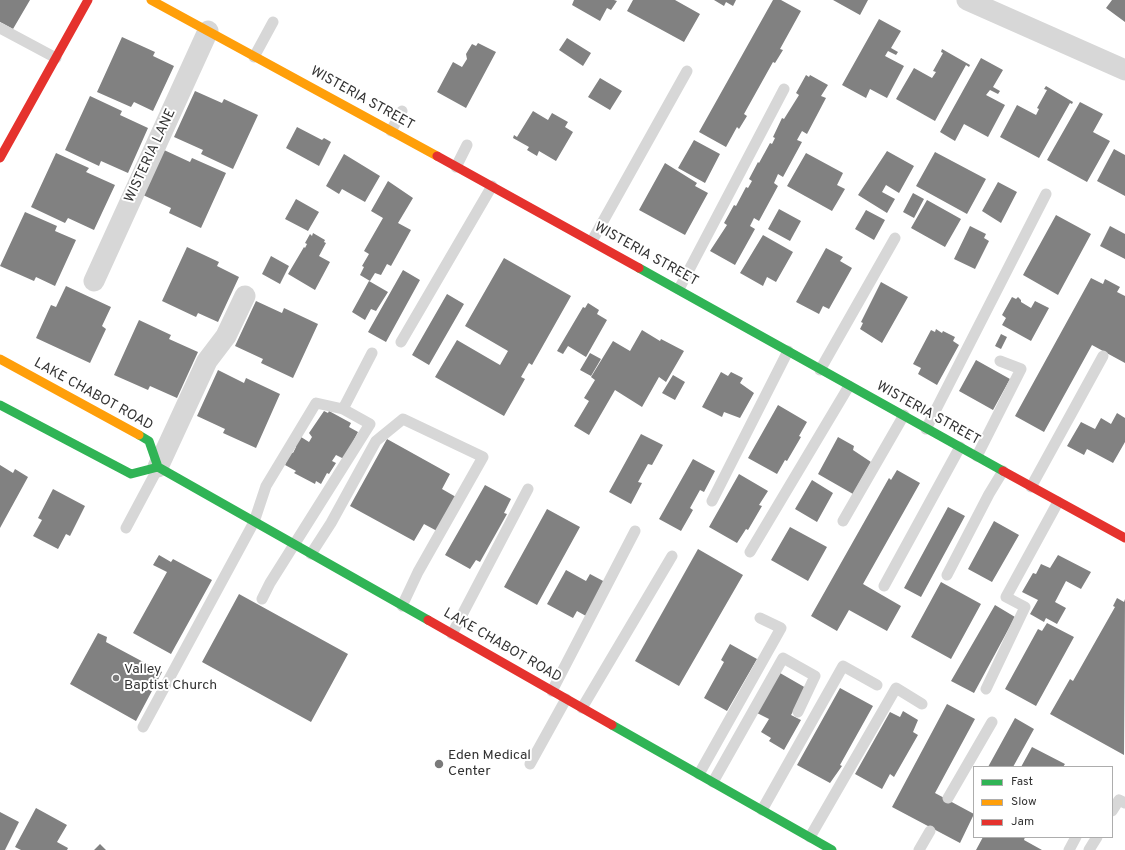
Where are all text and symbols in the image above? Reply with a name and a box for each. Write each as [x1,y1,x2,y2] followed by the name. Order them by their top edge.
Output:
[307,63,417,135] street label: WISTERIA STREET
[122,106,180,206] street label: WISTERIA LANE
[591,219,701,291] street label: WISTERIA STREET
[30,355,156,435] street label: LAKE CHABOT ROAD
[873,378,983,450] street label: WISTERIA STREET
[440,605,564,687] street label: LAKE CHABOT ROAD
[124,662,217,694] place label: Valley Baptist Church
[111,673,121,683] marker: Valley Baptist Church
[448,748,531,780] place label: Eden Medical Center
[433,758,445,770] marker: Eden Medical Center
[973,766,1113,838] legend
[1011,774,1033,790] text: Fast
[1011,794,1037,810] text: Slow
[1011,814,1034,830] text: Jam

